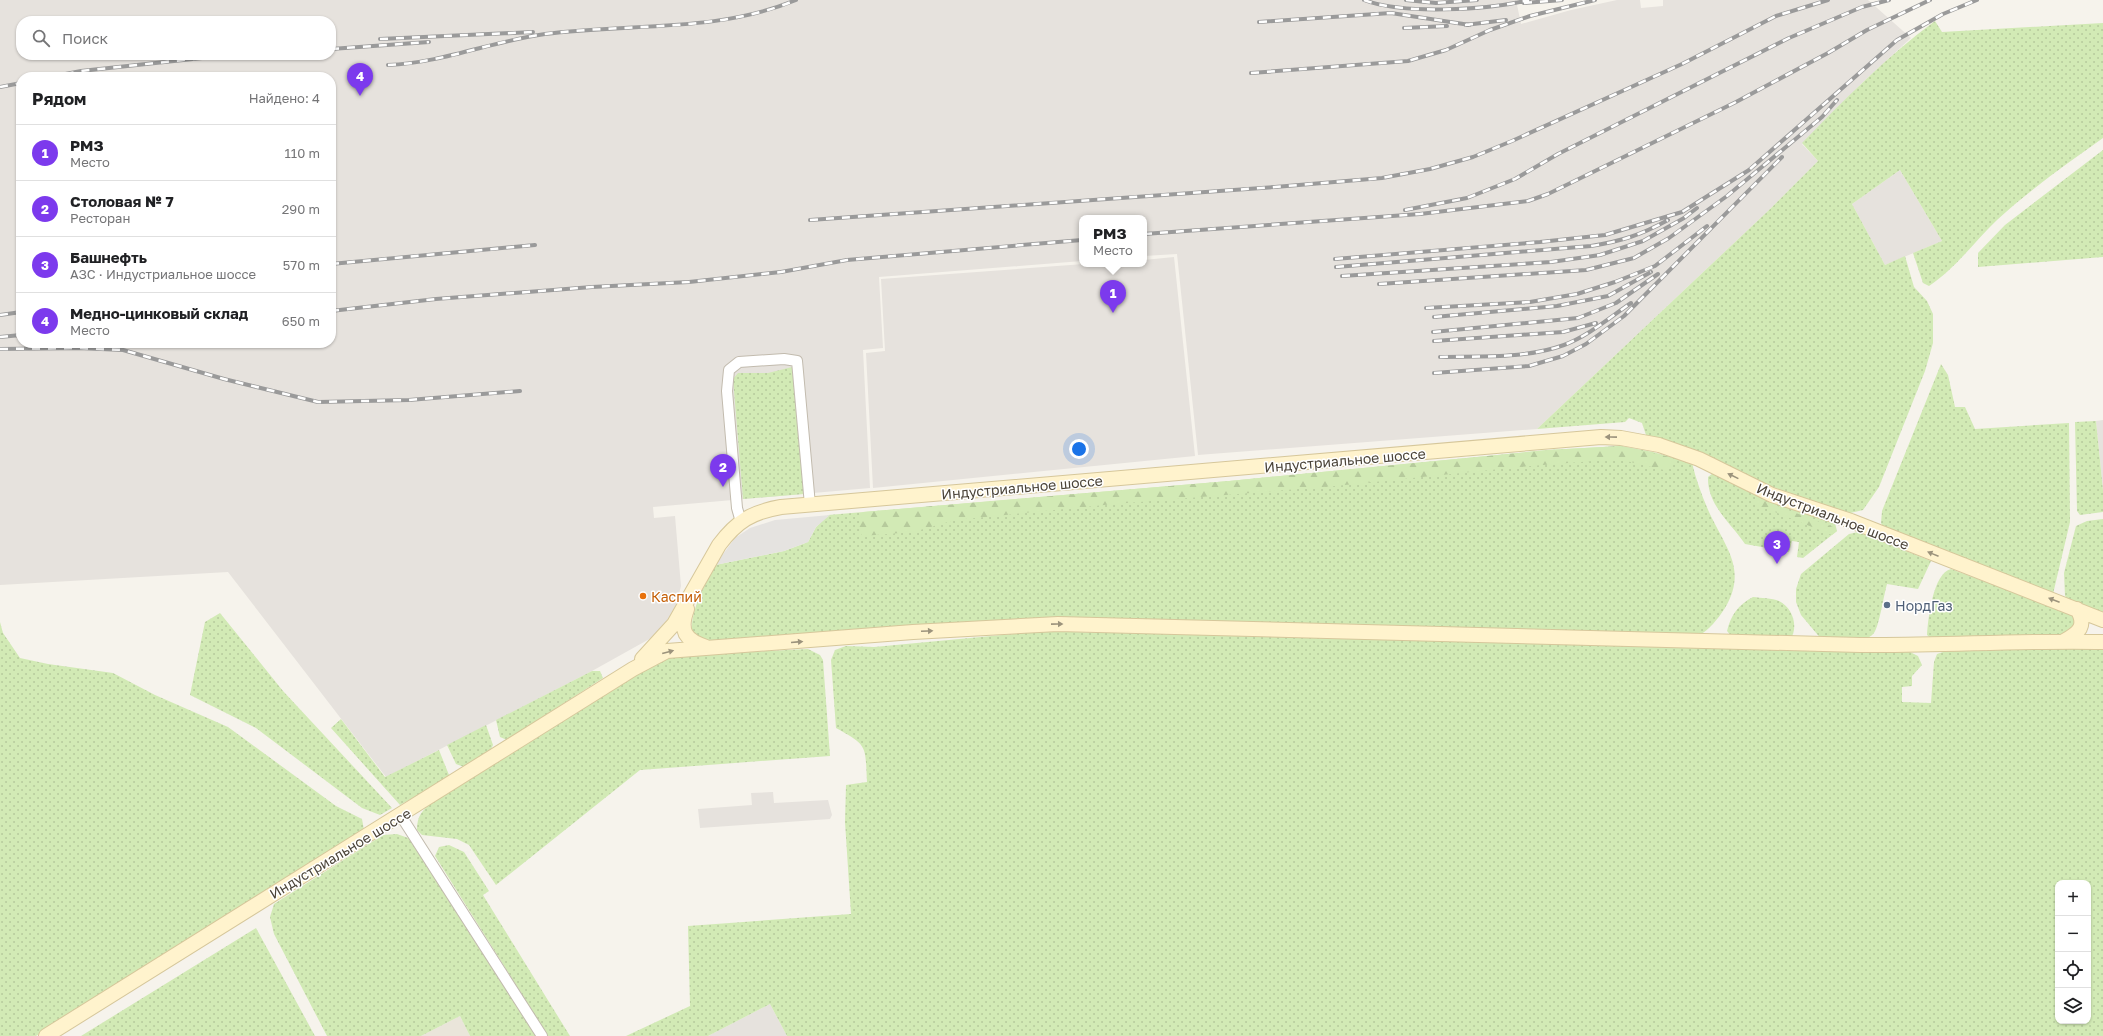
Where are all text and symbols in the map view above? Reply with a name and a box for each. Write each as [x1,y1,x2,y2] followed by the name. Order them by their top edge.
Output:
[16,16,336,60] search box
[30,27,52,49] icon: search
[62,29,108,47] text: Поиск
[347,63,373,96] pin: 4
[32,88,86,109] text: Рядом
[249,90,320,106] text: Найдено: 4
[70,136,103,154] text: РМЗ
[42,145,48,161] text: 1
[285,145,320,161] text: 110 m
[70,154,110,170] text: Место
[70,192,174,210] text: Столовая № 7
[41,201,49,217] text: 2
[282,201,320,217] text: 290 m
[70,210,130,226] text: Ресторан
[1079,215,1147,267] popup
[1093,224,1126,242] text: РМЗ
[1093,242,1133,258] text: Место
[70,248,147,266] text: Башнефть
[41,257,49,273] text: 3
[283,257,320,273] text: 570 m
[70,266,256,282] text: АЗС · Индустриальное шоссе
[1100,280,1126,313] pin: 1
[70,304,248,322] text: Медно-цинковый склад
[41,313,49,329] text: 4
[282,313,320,329] text: 650 m
[70,322,110,338] text: Место
[1604,434,1617,440] one-way arrow
[1069,439,1089,459] your location
[1264,444,1426,476] street label: Индустриальное шоссе
[710,454,736,487] pin: 2
[941,471,1103,503] street label: Индустриальное шоссе
[1728,473,1739,479] one-way arrow
[1754,479,1912,553] street label: Индустриальное шоссе
[1764,531,1790,564] pin: 3
[1926,550,1938,556] one-way arrow
[651,588,702,605] place label: Каспий
[638,591,648,601] marker: Каспий
[2048,596,2060,602] one-way arrow
[1895,597,1953,614] place label: НордГаз
[1882,600,1892,610] marker: НордГаз
[1051,621,1064,627] one-way arrow
[921,628,934,634] one-way arrow
[791,638,803,645] one-way arrow
[662,649,674,655] one-way arrow
[266,804,414,902] street label: Индустриальное шоссе
[2055,880,2091,1024] map controls
[2055,880,2091,916] button: +
[2055,916,2091,952] button: −
[2055,952,2091,988] button: locate
[2055,988,2091,1024] button: layers

